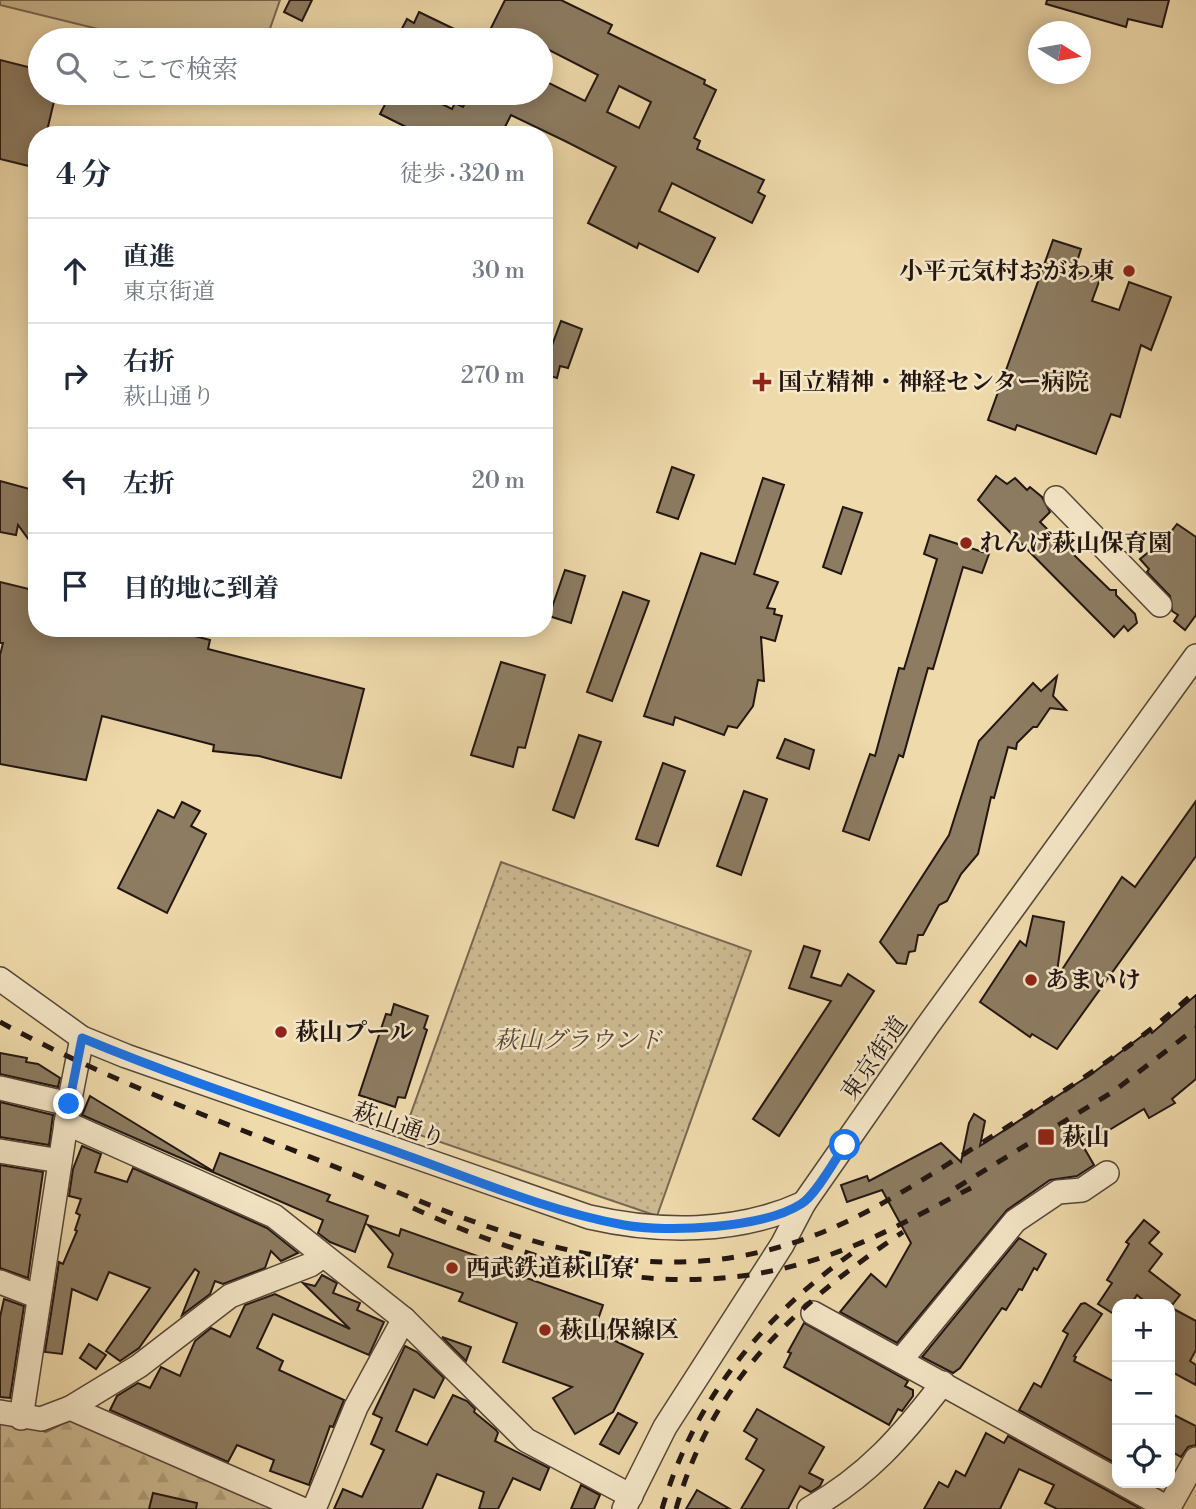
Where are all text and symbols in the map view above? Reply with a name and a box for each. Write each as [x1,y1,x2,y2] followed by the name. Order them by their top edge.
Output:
[1028,21,1091,84] north arrow
[28,28,553,105] search box
[52,48,90,86] icon: search
[108,54,238,86] text: ここで検索
[56,156,111,194] text: 4 分
[400,160,525,188] text: 徒歩 · 320 m
[123,241,175,273] text: 直進
[56,252,94,290] icon: ahead
[472,257,525,285] text: 30 m
[899,257,1115,287] place label: 小平元気村おがわ東
[1121,263,1137,279] marker: 小平元気村おがわ東
[123,278,215,306] text: 東京街道
[123,346,175,378] text: 右折
[56,357,94,395] icon: right
[461,362,525,390] text: 270 m
[778,368,1089,398] place label: 国立精神・神経センター病院
[752,372,772,392] marker: 国立精神・神経センター病院
[123,383,215,411] text: 萩山通り
[56,462,94,500] icon: left
[472,467,525,495] text: 20 m
[123,468,175,500] text: 左折
[980,529,1172,559] place label: れんげ萩山保育園
[958,535,974,551] marker: れんげ萩山保育園
[56,567,94,605] icon: arrive
[123,573,279,605] text: 目的地に到着
[1045,966,1141,996] place label: あまいけ
[1023,972,1039,988] marker: あまいけ
[835,1011,915,1106] street label: 東京街道
[295,1018,414,1048] place label: 萩山プール
[273,1024,289,1040] marker: 萩山プール
[494,1026,663,1056] park label: 萩山グラウンド
[53,1088,84,1119] route end
[348,1096,449,1156] street label: 萩山通り
[1062,1123,1110,1153] place label: 萩山
[1036,1127,1056,1147] marker: 萩山
[829,1129,860,1160] route start
[466,1254,634,1284] place label: 西武鉄道萩山寮
[444,1260,460,1276] marker: 西武鉄道萩山寮
[1112,1299,1175,1488] map controls
[1112,1299,1175,1362] button: +
[559,1316,679,1346] place label: 萩山保線区
[537,1322,553,1338] marker: 萩山保線区
[1112,1362,1175,1425] button: −
[1112,1425,1175,1488] button: locate

